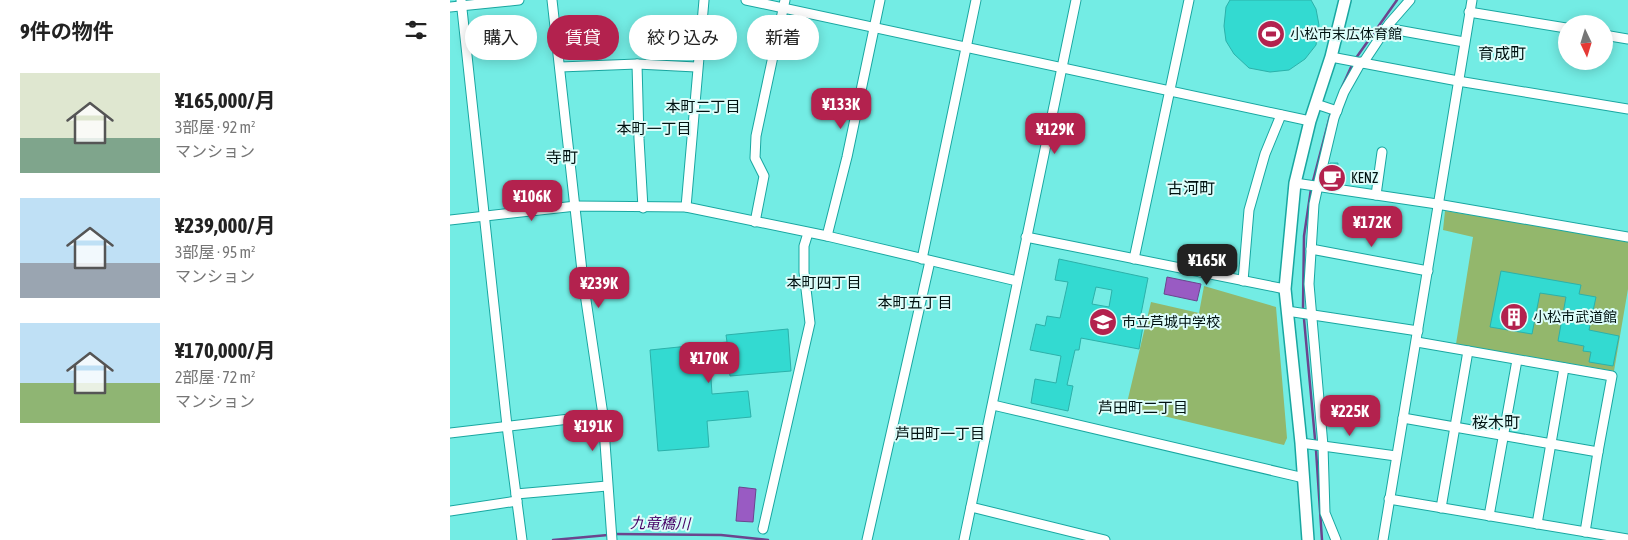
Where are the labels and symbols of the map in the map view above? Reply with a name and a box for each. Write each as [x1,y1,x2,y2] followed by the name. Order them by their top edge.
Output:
[1558,15,1612,70] north arrow
[1256,19,1286,49] sports icon: 小松市末広体育館
[1290,26,1402,42] place label: 小松市末広体育館
[1478,44,1526,62] district label: 育成町
[806,88,876,130] pin: ¥133K
[665,98,741,115] district label: 本町二丁目
[1020,112,1090,155] pin: ¥129K
[616,120,692,137] district label: 本町一丁目
[546,148,578,166] district label: 寺町
[1317,163,1347,193] cafe icon: KENZ
[1351,170,1378,186] place label: KENZ
[1167,179,1215,197] district label: 古河町
[497,180,567,222] pin: ¥106K
[1337,206,1407,248] pin: ¥172K
[1172,244,1242,286] pin: ¥165K
[564,266,634,309] pin: ¥239K
[786,274,862,291] district label: 本町四丁目
[877,294,953,311] district label: 本町五丁目
[1499,302,1529,332] building icon: 小松市武道館
[1088,307,1118,337] school or university icon: 市立芦城中学校
[1533,309,1617,325] place label: 小松市武道館
[1122,314,1220,330] place label: 市立芦城中学校
[674,342,744,384] pin: ¥170K
[1315,394,1385,437] pin: ¥225K
[1098,399,1188,416] district label: 芦田町二丁目
[558,410,628,452] pin: ¥191K
[1472,413,1520,431] district label: 桜木町
[895,425,985,442] district label: 芦田町一丁目
[630,514,692,532] water label: 九竜橋川

